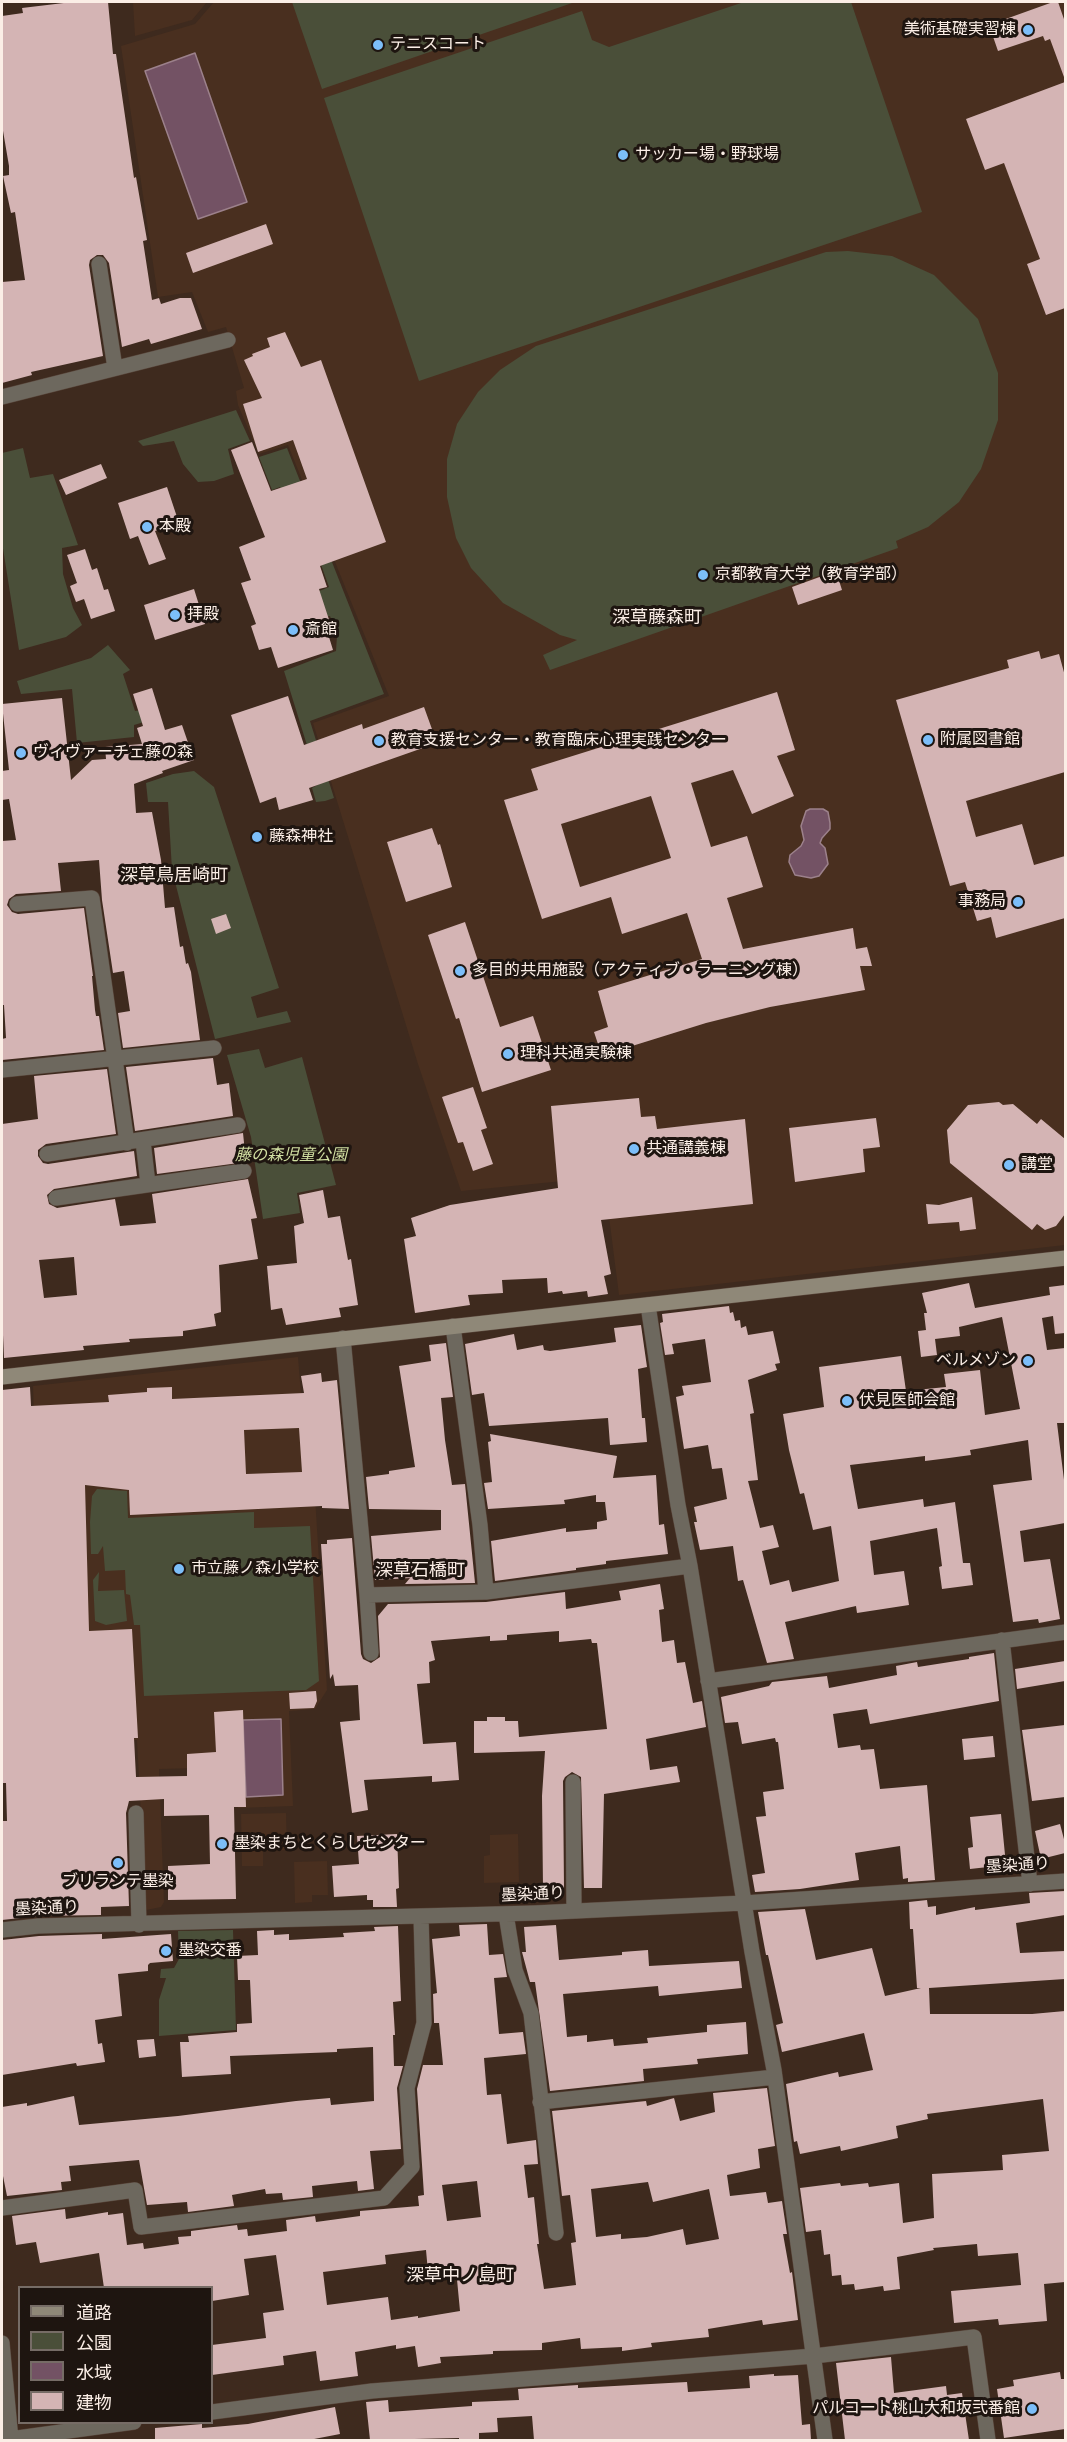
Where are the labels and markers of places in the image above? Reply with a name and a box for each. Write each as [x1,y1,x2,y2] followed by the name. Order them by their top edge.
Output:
[904,20,1016,40] place label: 美術基礎実習棟
[1021,23,1035,37] marker: 美術基礎実習棟
[390,35,486,55] place label: テニスコート
[371,38,385,52] marker: テニスコート
[635,145,779,165] place label: サッカー場・野球場
[616,148,630,162] marker: サッカー場・野球場
[159,517,191,537] place label: 本殿
[140,520,154,534] marker: 本殿
[715,565,907,585] place label: 京都教育大学（教育学部）
[696,568,710,582] marker: 京都教育大学（教育学部）
[187,605,219,625] place label: 拝殿
[168,608,182,622] marker: 拝殿
[305,620,337,640] place label: 斎館
[286,623,300,637] marker: 斎館
[940,730,1020,750] place label: 附属図書館
[391,731,727,751] place label: 教育支援センター・教育臨床心理実践センター
[921,733,935,747] marker: 附属図書館
[372,734,386,748] marker: 教育支援センター・教育臨床心理実践センター
[33,743,193,763] place label: ヴィヴァーチェ藤の森
[14,746,28,760] marker: ヴィヴァーチェ藤の森
[269,827,333,847] place label: 藤森神社
[250,830,264,844] marker: 藤森神社
[958,892,1006,912] place label: 事務局
[1011,895,1025,909] marker: 事務局
[472,961,808,981] place label: 多目的共用施設（アクティブ・ラーニング棟）
[453,964,467,978] marker: 多目的共用施設（アクティブ・ラーニング棟）
[520,1044,632,1064] place label: 理科共通実験棟
[501,1047,515,1061] marker: 理科共通実験棟
[646,1139,726,1159] place label: 共通講義棟
[627,1142,641,1156] marker: 共通講義棟
[1021,1155,1053,1175] place label: 講堂
[1002,1158,1016,1172] marker: 講堂
[936,1351,1016,1371] place label: ベルメゾン
[1021,1354,1035,1368] marker: ベルメゾン
[859,1391,955,1411] place label: 伏見医師会館
[840,1394,854,1408] marker: 伏見医師会館
[191,1559,319,1579] place label: 市立藤ノ森小学校
[172,1562,186,1576] marker: 市立藤ノ森小学校
[234,1834,426,1854] place label: 墨染まちとくらしセンター
[215,1837,229,1851] marker: 墨染まちとくらしセンター
[111,1856,125,1870] marker: ブリランテ墨染
[62,1872,174,1892] place label: ブリランテ墨染
[178,1941,242,1961] place label: 墨染交番
[159,1944,173,1958] marker: 墨染交番
[812,2399,1020,2419] place label: パルコート桃山大和坂弐番館
[1025,2402,1039,2416] marker: パルコート桃山大和坂弐番館

